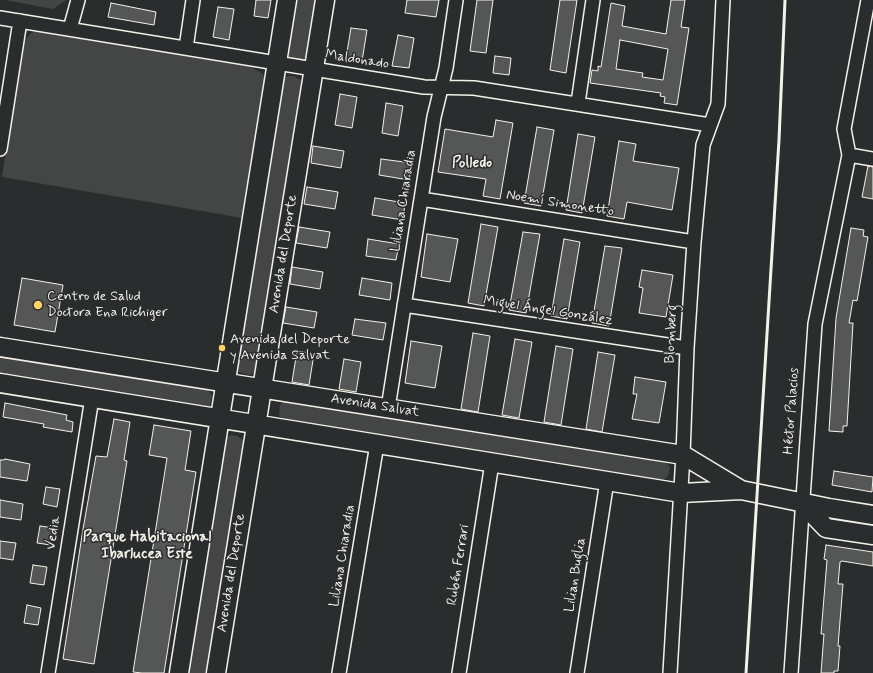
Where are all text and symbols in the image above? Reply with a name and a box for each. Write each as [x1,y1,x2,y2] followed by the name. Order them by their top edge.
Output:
[324,47,390,73] street label: Maldonado
[388,149,420,253] street label: Liliana Chiaradia
[452,155,492,173] district label: Polledo
[505,187,615,221] street label: Noemí Simonetto
[266,193,302,315] street label: Avenida del Deporte
[47,289,167,322] place label: Centro de Salud Doctora Ena Richiger
[482,292,614,330] street label: Miguel Ángel González
[32,299,44,311] marker: Centro de Salud Doctora Ena Richiger
[662,304,682,364] street label: Blomberg
[230,332,350,364] place label: Avenida del Deporte y Avenida Salvat
[217,343,227,353] marker: Avenida del Deporte y Avenida Salvat
[781,367,803,455] street label: Héctor Palacios
[329,391,421,421] street label: Avenida Salvat
[327,504,359,608] street label: Liliana Chiaradia
[214,512,250,634] street label: Avenida del Deporte
[43,515,65,551] street label: Vedia
[444,523,474,607] street label: Rubén Ferrari
[83,529,211,564] district label: Parque Habitacional Ibarlucea Este
[562,537,590,613] street label: Lilian Buglia

